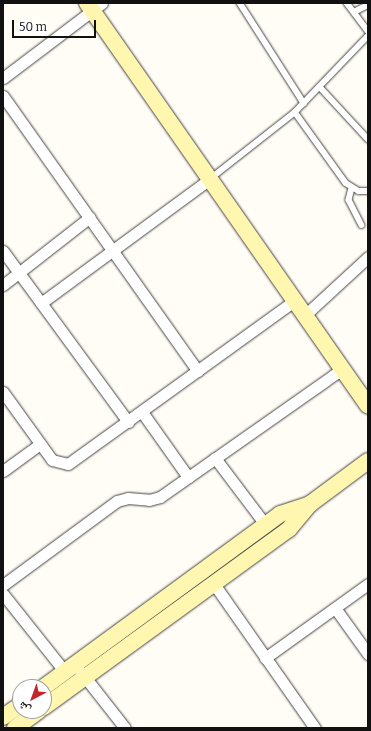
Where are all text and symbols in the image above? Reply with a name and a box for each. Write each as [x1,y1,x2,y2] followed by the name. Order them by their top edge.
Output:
[14,12,98,38] scale bar
[19,20,47,34] text: 50 m
[12,679,52,719] north arrow
[16,699,33,716] text: ش

